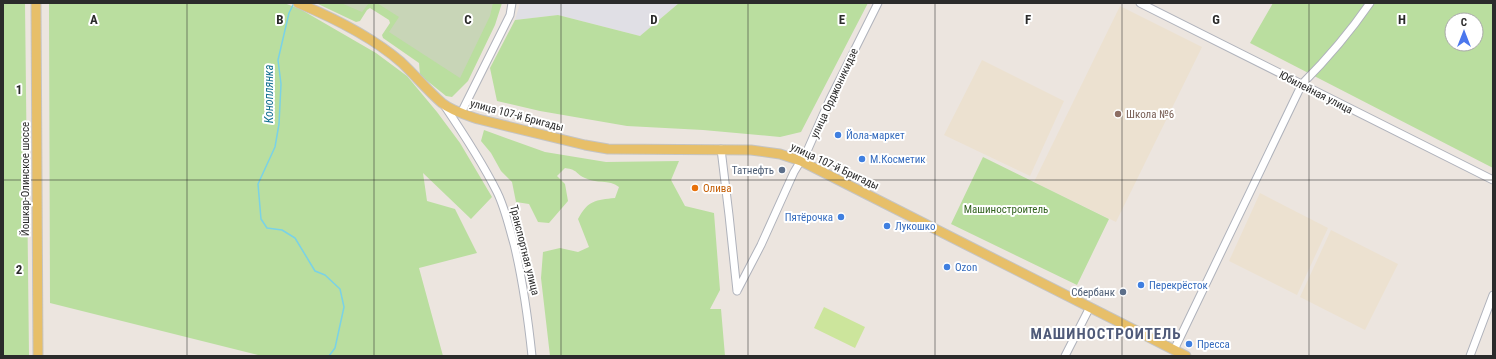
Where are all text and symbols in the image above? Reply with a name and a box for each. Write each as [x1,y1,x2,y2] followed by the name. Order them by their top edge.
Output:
[90,12,98,27] text: A
[276,12,284,27] text: B
[464,12,472,27] text: C
[650,12,658,27] text: D
[839,12,846,27] text: E
[1025,12,1031,27] text: F
[1212,12,1220,27] text: G
[1398,12,1406,27] text: H
[1444,12,1484,52] north arrow
[1461,16,1467,29] text: С
[808,46,861,140] street label: улица Орджоникидзе
[262,65,276,123] water label: Коноплянка
[1277,68,1355,117] street label: Юбилейная улица
[16,82,22,97] text: 1
[469,97,565,134] street label: улица 107-й Бригады
[1126,108,1174,121] place label: Школа №6
[1113,109,1123,119] marker: Школа №6
[19,122,32,236] street label: Йошкар-Олинское шоссе
[846,129,905,142] place label: Йола-маркет
[833,130,843,140] marker: Йола-маркет
[788,140,881,193] street label: улица 107-й Бригады
[870,153,926,166] place label: М.Косметик
[857,154,867,164] marker: М.Косметик
[732,164,774,177] place label: Татнефть
[777,165,787,175] marker: Татнефть
[703,182,732,195] place label: Олива
[690,183,700,193] marker: Олива
[964,203,1048,216] park label: Машиностроитель
[507,204,542,297] street label: Транспортная улица
[785,211,833,224] place label: Пятёрочка
[836,212,846,222] marker: Пятёрочка
[895,220,936,233] place label: Лукошко
[882,221,892,231] marker: Лукошко
[955,261,977,274] place label: Ozon
[16,262,23,277] text: 2
[942,262,952,272] marker: Ozon
[1149,279,1208,292] place label: Перекрёсток
[1136,280,1146,290] marker: Перекрёсток
[1071,286,1116,299] place label: Сбербанк
[1118,287,1128,297] marker: Сбербанк
[1030,325,1182,343] district label: МАШИНОСТРОИТЕЛЬ
[1197,338,1230,351] place label: Пресса
[1184,339,1194,349] marker: Пресса

